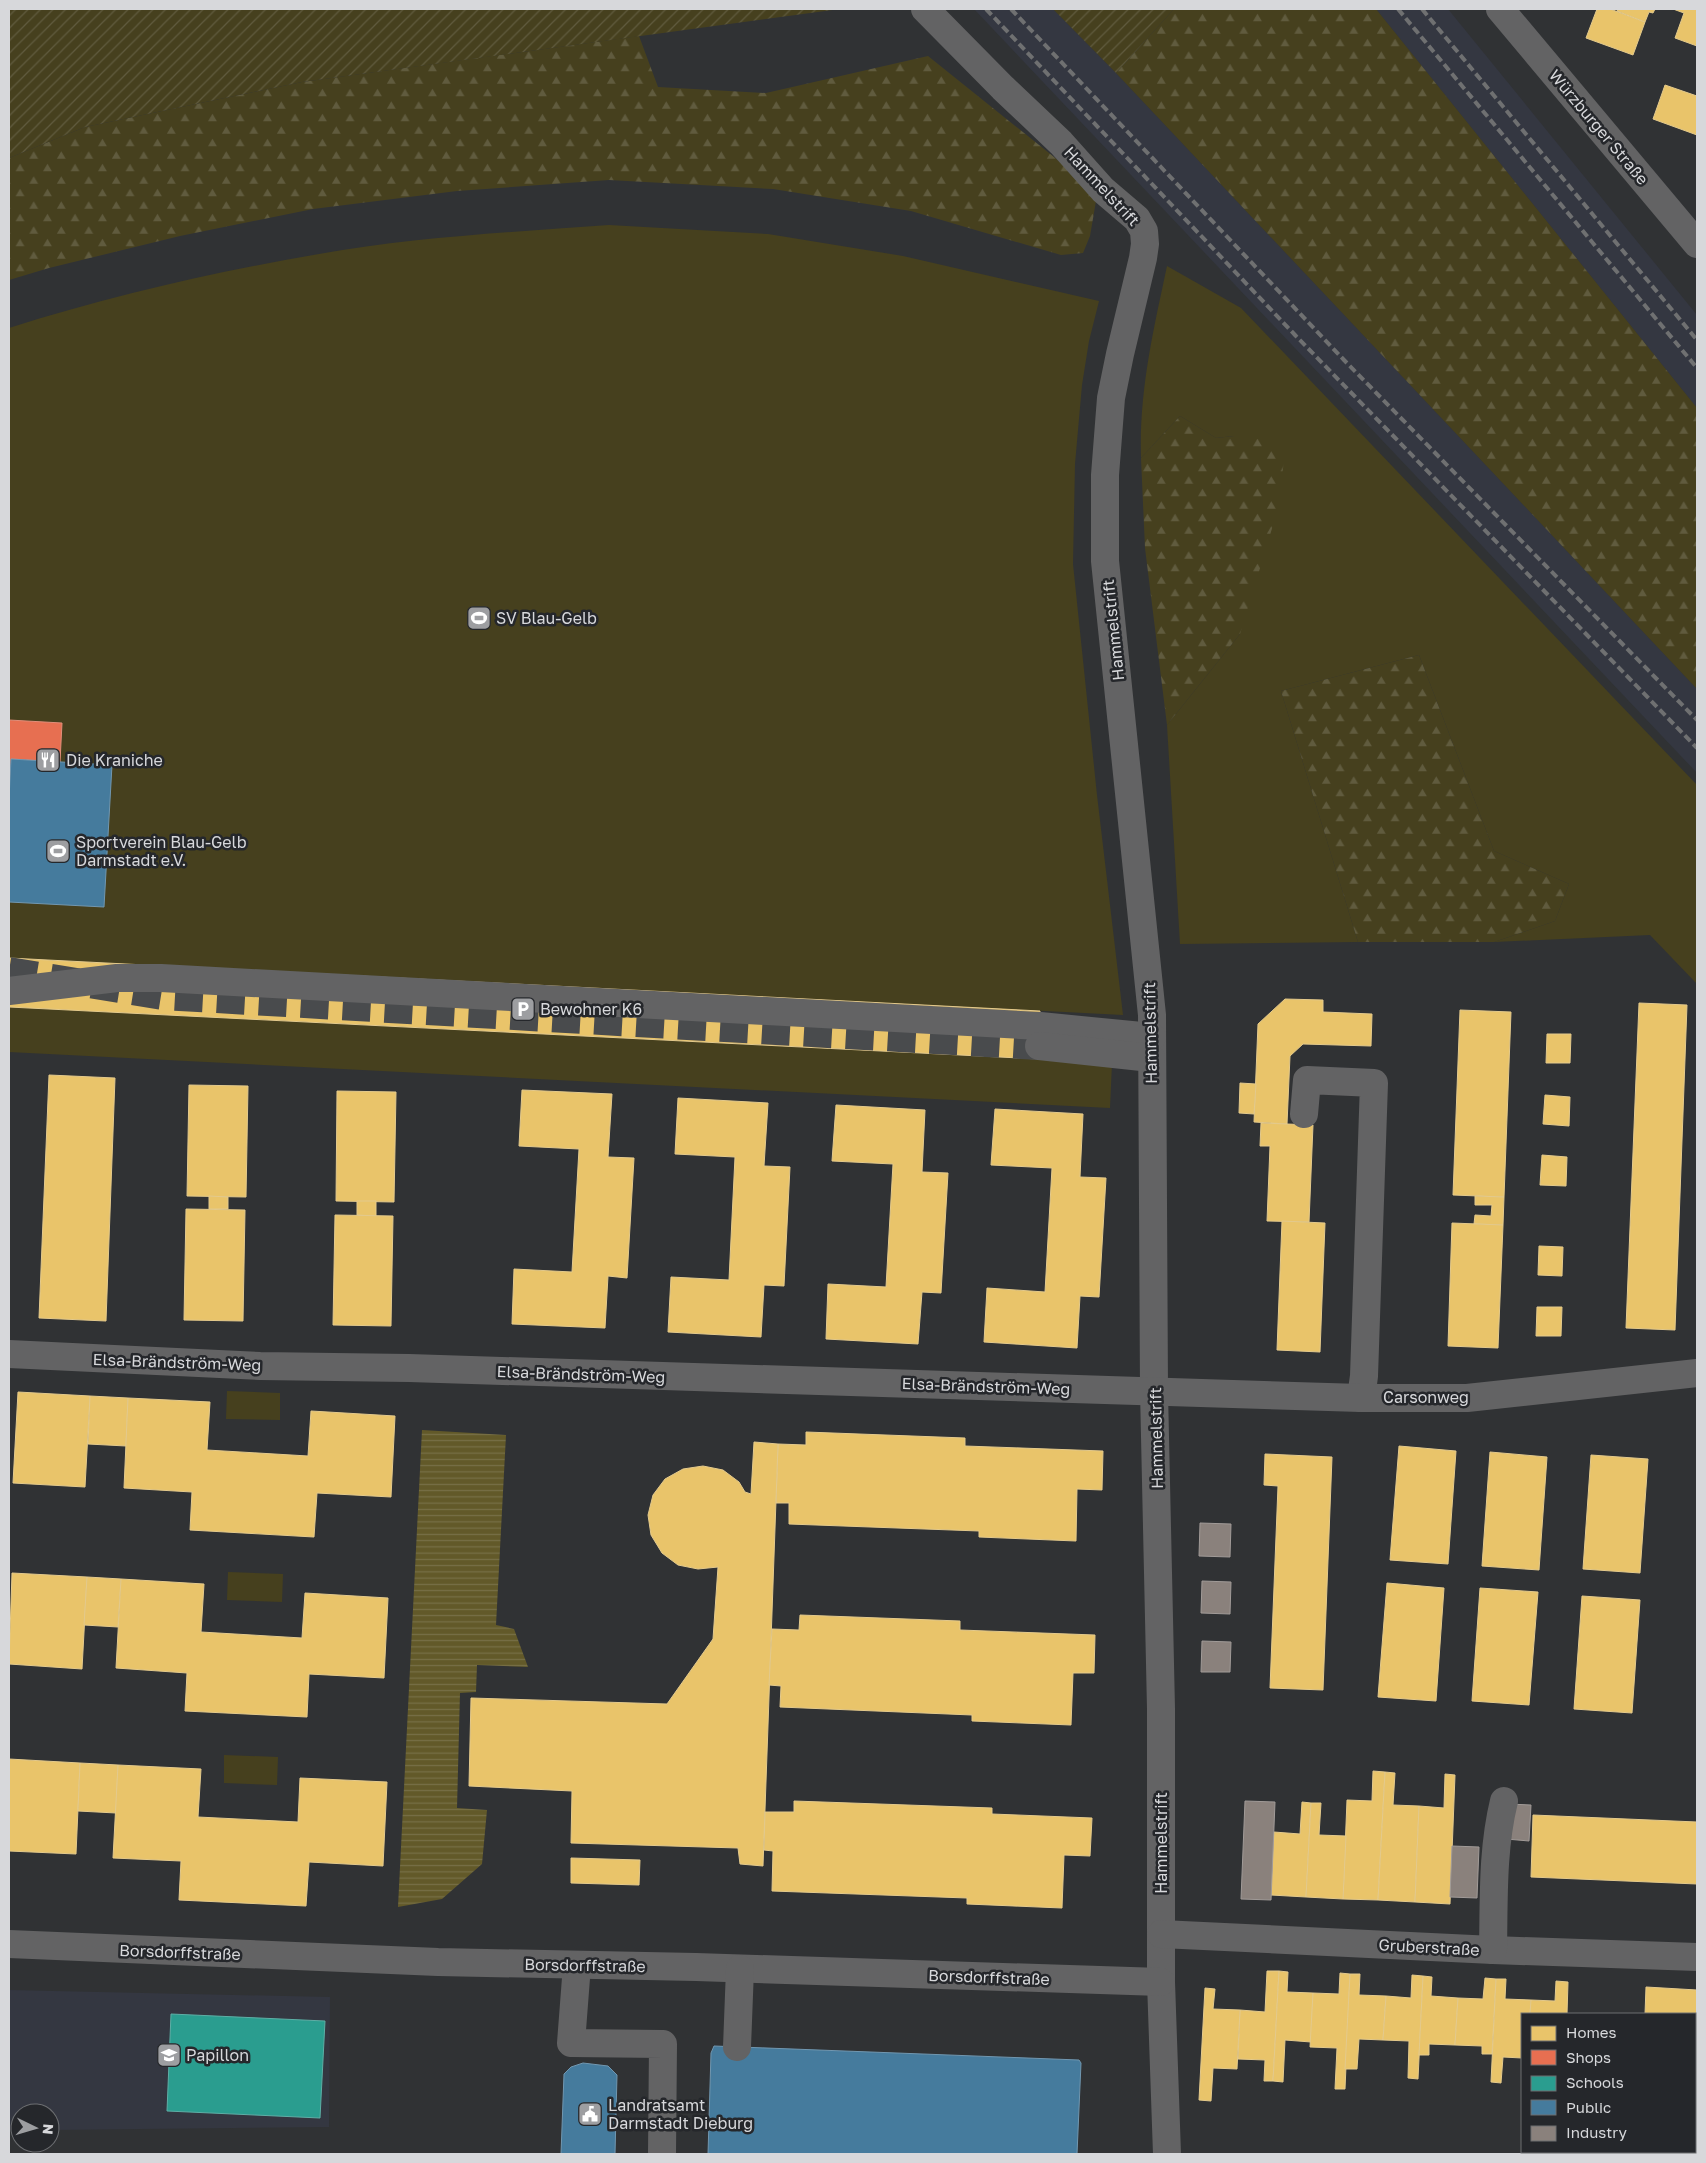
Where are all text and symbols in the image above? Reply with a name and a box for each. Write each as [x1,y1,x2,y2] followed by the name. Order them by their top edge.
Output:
[1545,65,1653,189] street label: Würzburger Straße
[1060,142,1144,230] street label: Hammelstrift
[1098,578,1128,682] street label: Hammelstrift
[466,605,492,631] sports icon: SV Blau-Gelb
[496,608,597,628] place label: SV Blau-Gelb
[35,747,61,773] restaurant icon: Die Kraniche
[66,750,163,770] place label: Die Kraniche
[76,832,247,870] place label: Sportverein Blau-Gelb Darmstadt e.V.
[45,838,71,864] sports icon: Sportverein Blau-Gelb Darmstadt e.V.
[1139,982,1161,1084] street label: Hammelstrift
[510,996,536,1022] parking icon: Bewohner K6
[540,999,642,1019] place label: Bewohner K6
[92,1349,262,1375] street label: Elsa-Brändström-Weg
[496,1361,666,1387] street label: Elsa-Brändström-Weg
[901,1373,1071,1399] street label: Elsa-Brändström-Weg
[1145,1387,1167,1489] street label: Hammelstrift
[1383,1387,1469,1407] street label: Carsonweg
[1151,1792,1171,1894] street label: Hammelstrift
[1378,1934,1480,1960] street label: Gruberstraße
[119,1940,241,1964] street label: Borsdorffstraße
[524,1954,646,1976] street label: Borsdorffstraße
[928,1965,1050,1989] street label: Borsdorffstraße
[1521,2013,1696,2153] legend
[1566,2023,1616,2041] text: Homes
[156,2042,182,2068] school or university icon: Papillon
[186,2045,249,2065] place label: Papillon
[1566,2048,1611,2066] text: Shops
[1566,2073,1624,2091] text: Schools
[608,2095,753,2133] place label: Landratsamt Darmstadt Dieburg
[1566,2098,1611,2116] text: Public
[577,2101,603,2127] public building icon: Landratsamt Darmstadt Dieburg
[10,2103,60,2153] north arrow
[40,2123,57,2135] text: N
[1566,2123,1627,2141] text: Industry

